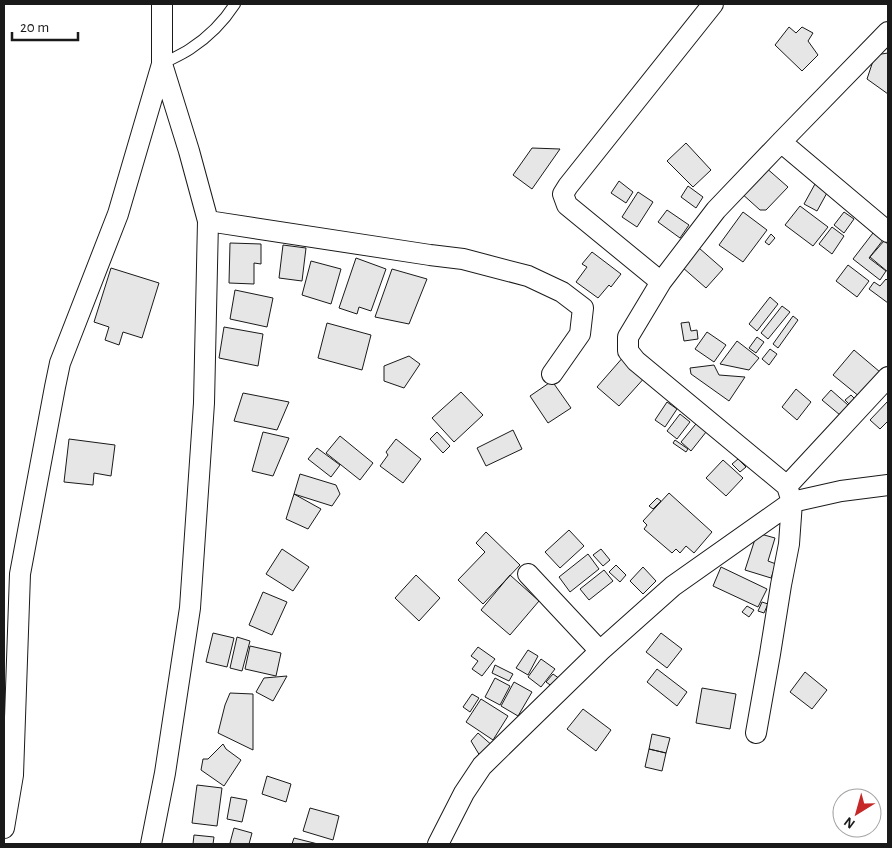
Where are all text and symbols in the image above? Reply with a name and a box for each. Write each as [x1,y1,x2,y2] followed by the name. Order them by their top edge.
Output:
[12,10,79,42] scale bar
[20,20,49,35] text: 20 m
[832,788,882,838] north arrow
[842,814,858,831] text: N

